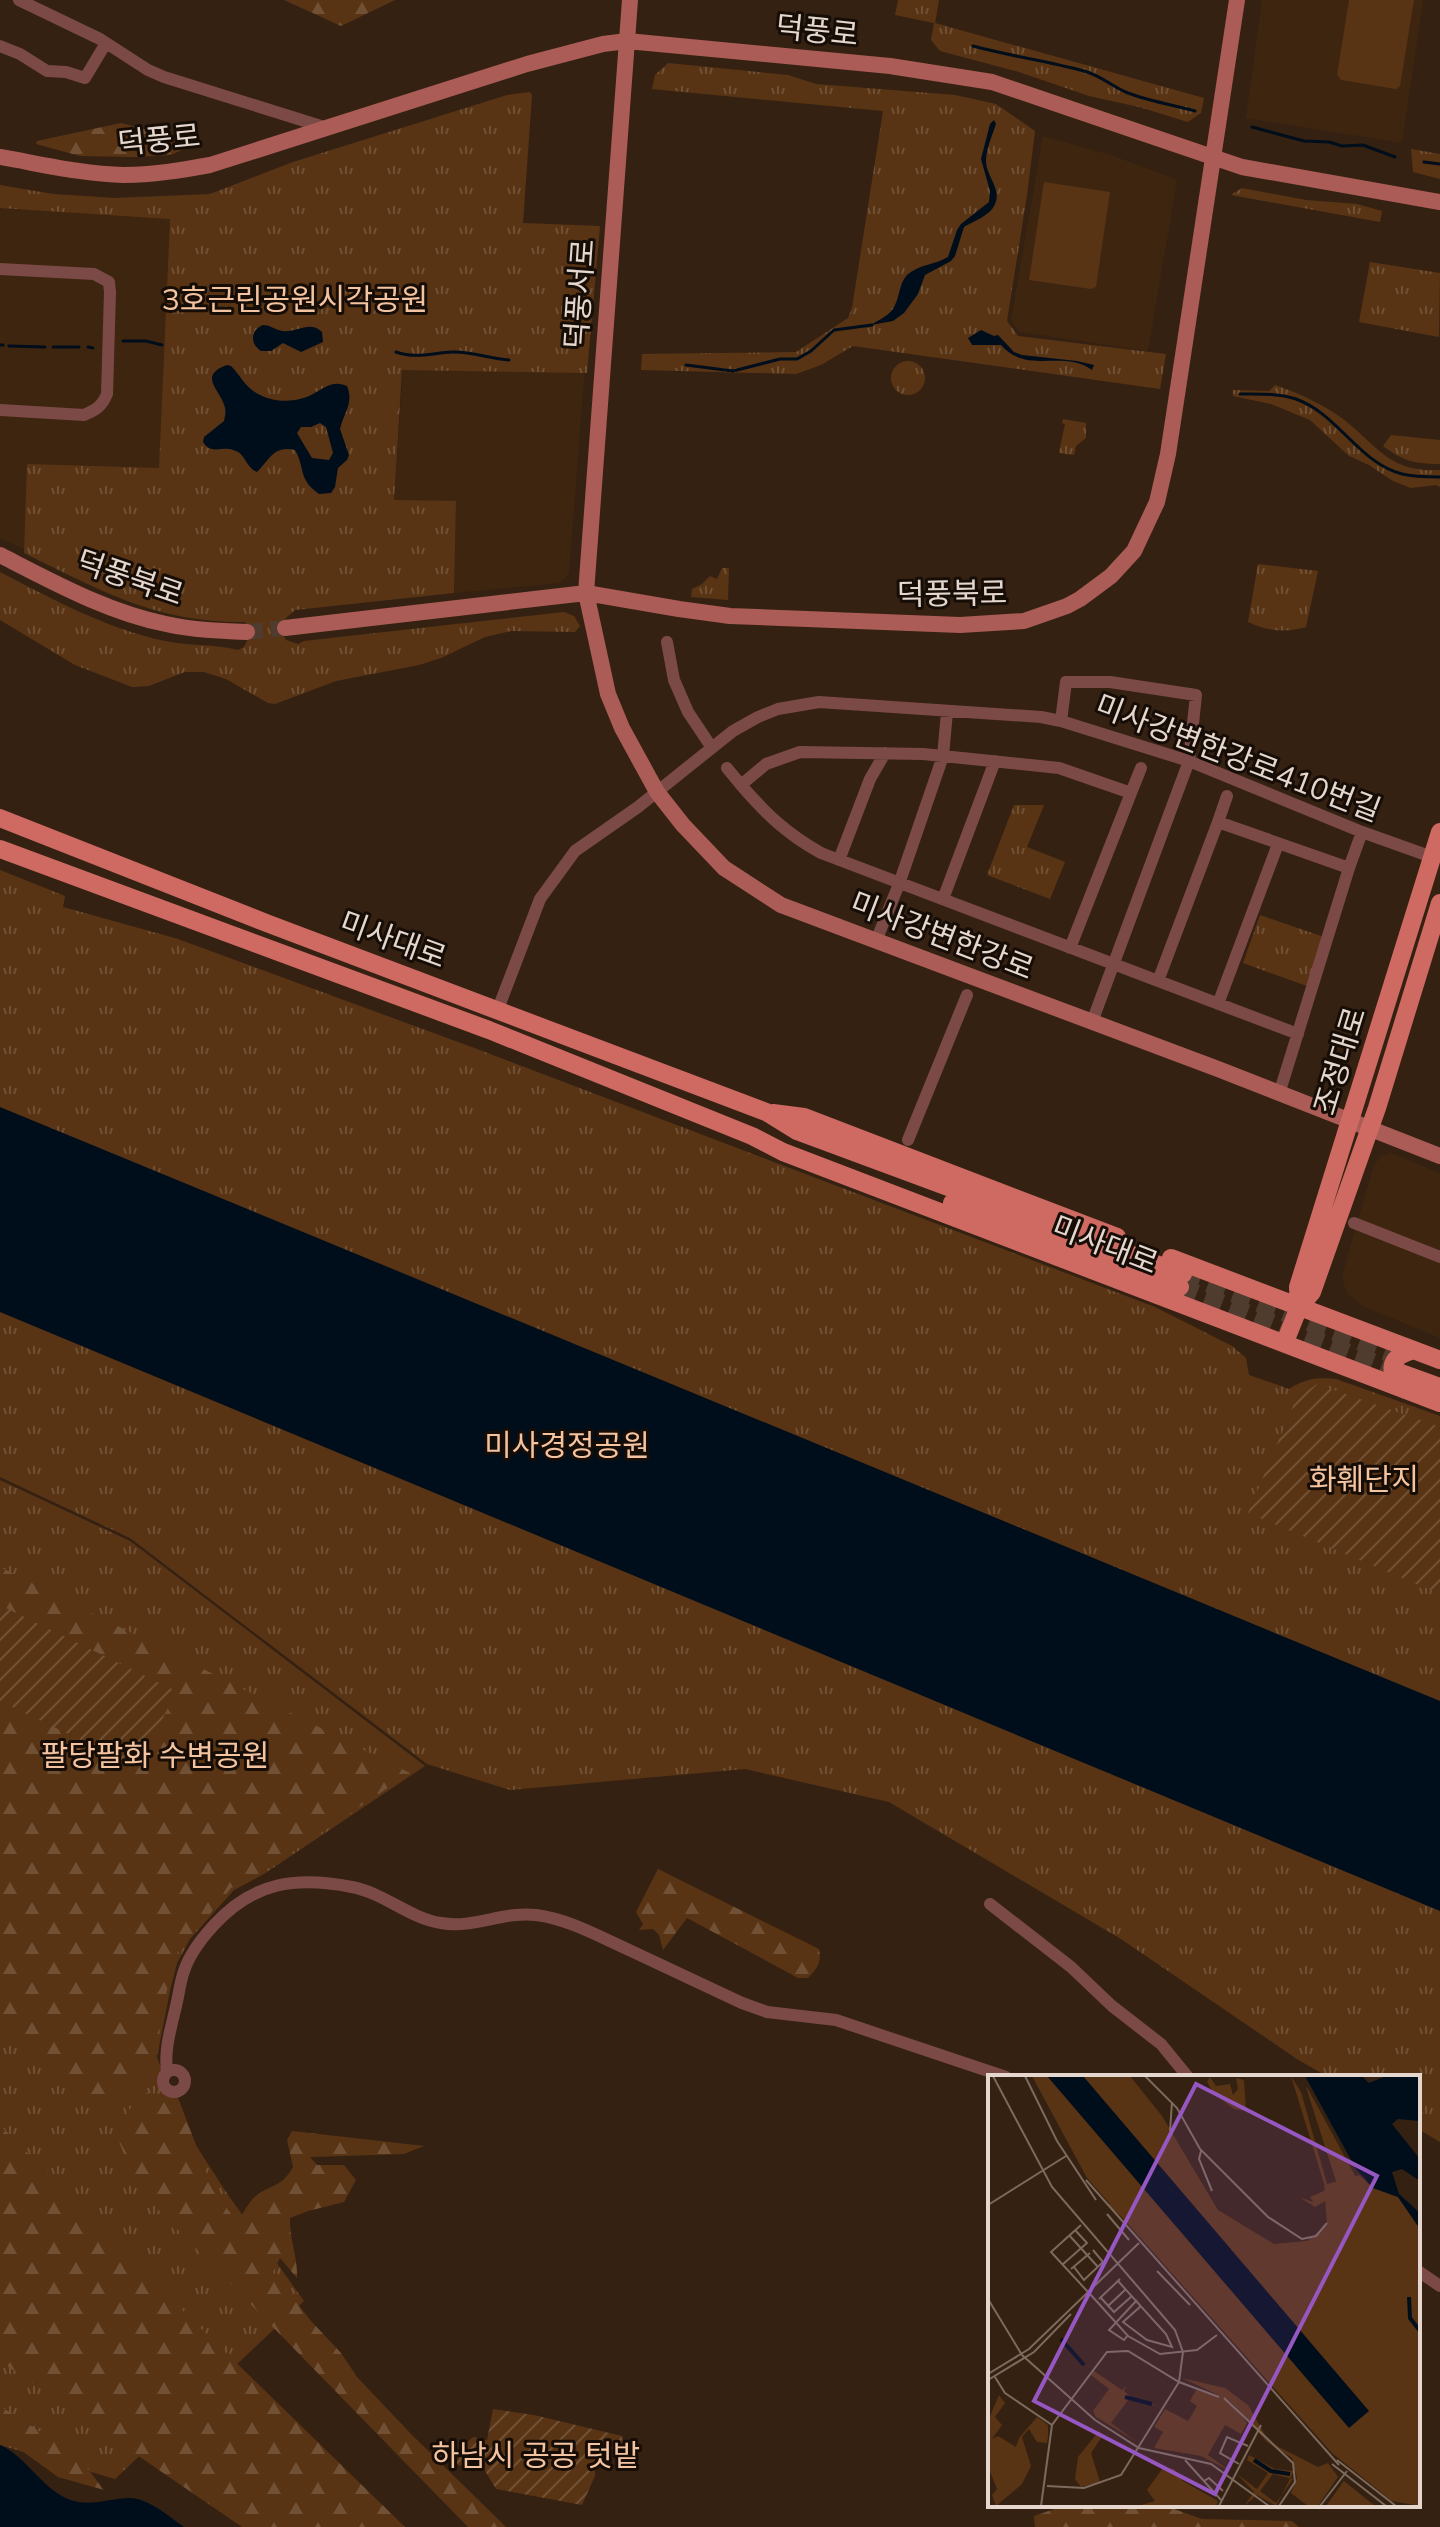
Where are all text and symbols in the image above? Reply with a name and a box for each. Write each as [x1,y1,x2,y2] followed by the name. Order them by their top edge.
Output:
[774,7,860,53] street label: 덕풍로
[116,116,202,162] street label: 덕풍로
[556,238,602,350] street label: 덕풍서로
[162,280,428,318] park label: 3호근린공원시각공원
[72,541,189,613] street label: 덕풍북로
[896,573,1008,613] street label: 덕풍북로
[1090,685,1386,829] street label: 미사강변한강로410번길
[845,883,1039,987] street label: 미사강변한강로
[335,902,452,976] street label: 미사대로
[1305,1002,1373,1119] street label: 조정대로
[1047,1207,1164,1282] street label: 미사대로
[484,1426,650,1464] park label: 미사경정공원
[1309,1460,1419,1498] park label: 화훼단지
[41,1736,269,1774] park label: 팔당팔화 수변공원
[988,2075,1420,2507] inset map
[432,2436,640,2474] park label: 하남시 공공 텃밭

